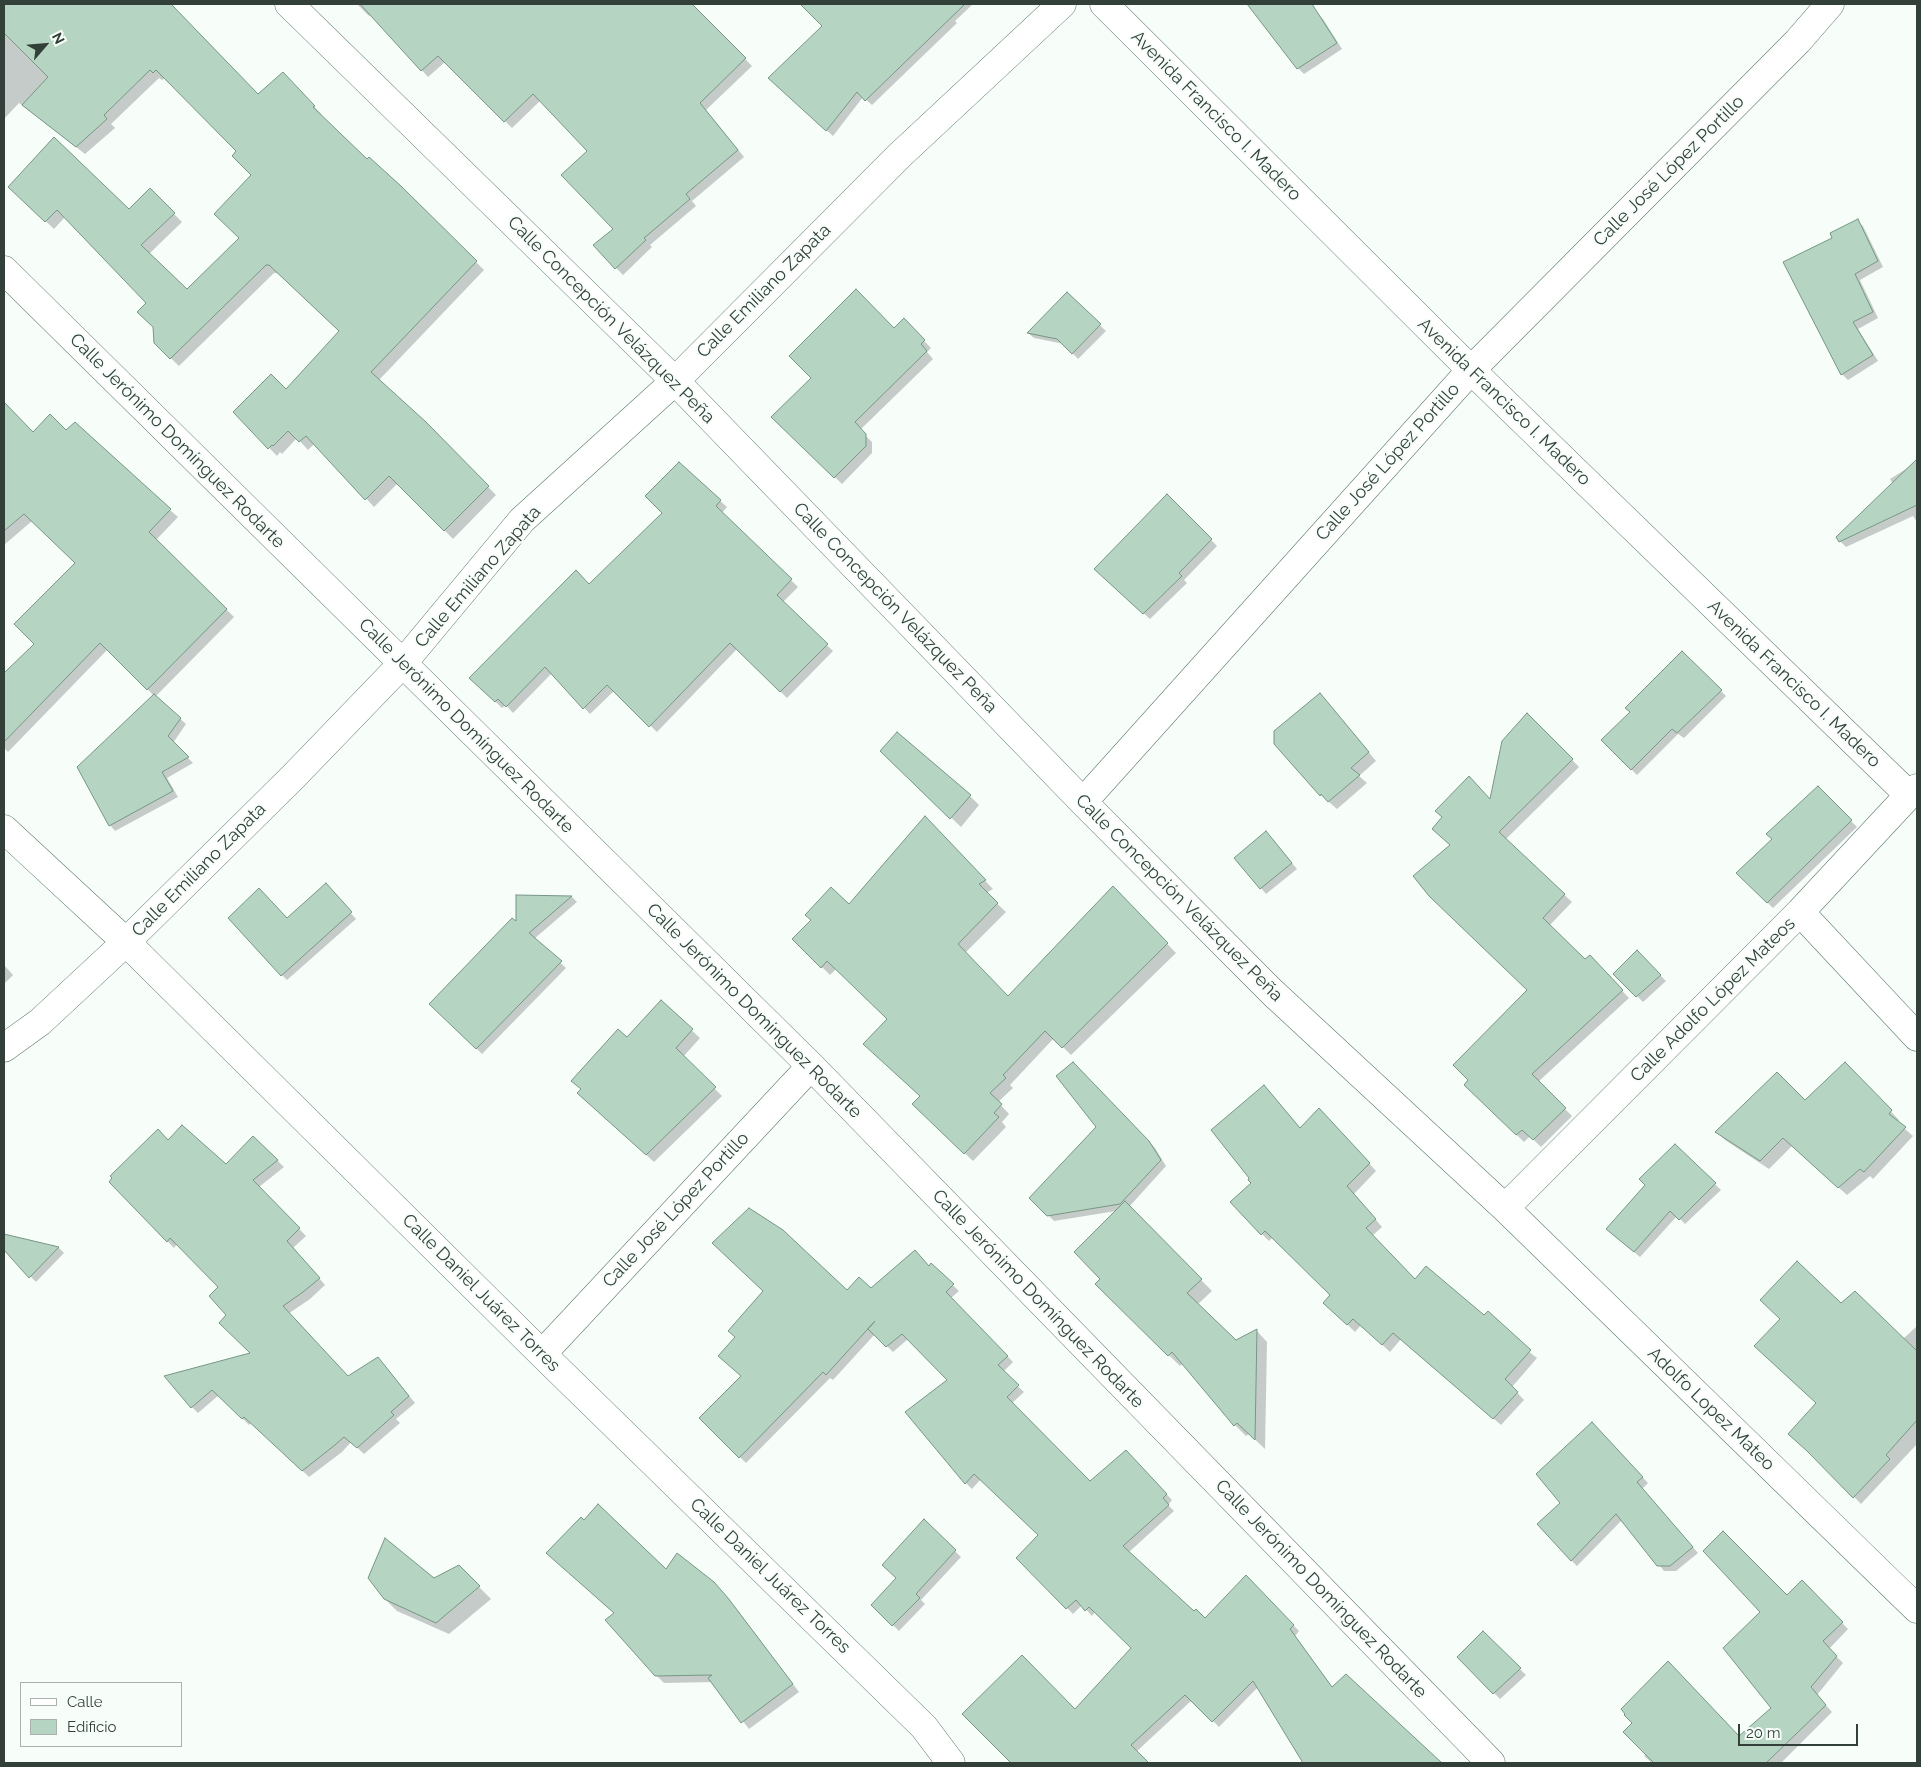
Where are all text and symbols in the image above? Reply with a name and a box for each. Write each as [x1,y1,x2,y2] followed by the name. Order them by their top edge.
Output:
[20,20,70,70] north arrow
[1126,26,1306,206] street label: Avenida Francisco I. Madero
[49,30,68,47] text: N
[1589,91,1749,251] street label: Calle José López Portillo
[503,212,719,428] street label: Calle Concepción Velázquez Peña
[692,219,836,363] street label: Calle Emiliano Zapata
[1413,314,1595,490] street label: Avenida Francisco I. Madero
[65,329,289,553] street label: Calle Jerónimo Domínguez Rodarte
[1311,379,1465,545] street label: Calle José López Portillo
[789,498,1001,718] street label: Calle Concepción Velázquez Peña
[411,502,545,652] street label: Calle Emiliano Zapata
[1703,596,1885,772] street label: Avenida Francisco I. Madero
[354,614,578,838] street label: Calle Jerónimo Domínguez Rodarte
[1071,790,1287,1006] street label: Calle Concepción Velázquez Peña
[127,798,271,942] street label: Calle Emiliano Zapata
[642,899,866,1123] street label: Calle Jerónimo Domínguez Rodarte
[1626,913,1800,1087] street label: Calle Adolfo López Mateos
[598,1128,754,1292] street label: Calle José López Portillo
[928,1185,1148,1413] street label: Calle Jerónimo Domínguez Rodarte
[398,1210,564,1376] street label: Calle Daniel Juárez Torres
[1643,1343,1779,1475] street label: Adolfo Lopez Mateo
[1211,1475,1431,1703] street label: Calle Jerónimo Domínguez Rodarte
[685,1494,855,1658] street label: Calle Daniel Juárez Torres
[20,1682,182,1747] legend
[67,1693,102,1711] text: Calle
[1741,1714,1861,1746] scale bar
[67,1718,117,1736] text: Edificio
[1746,1724,1781,1742] text: 20 m

